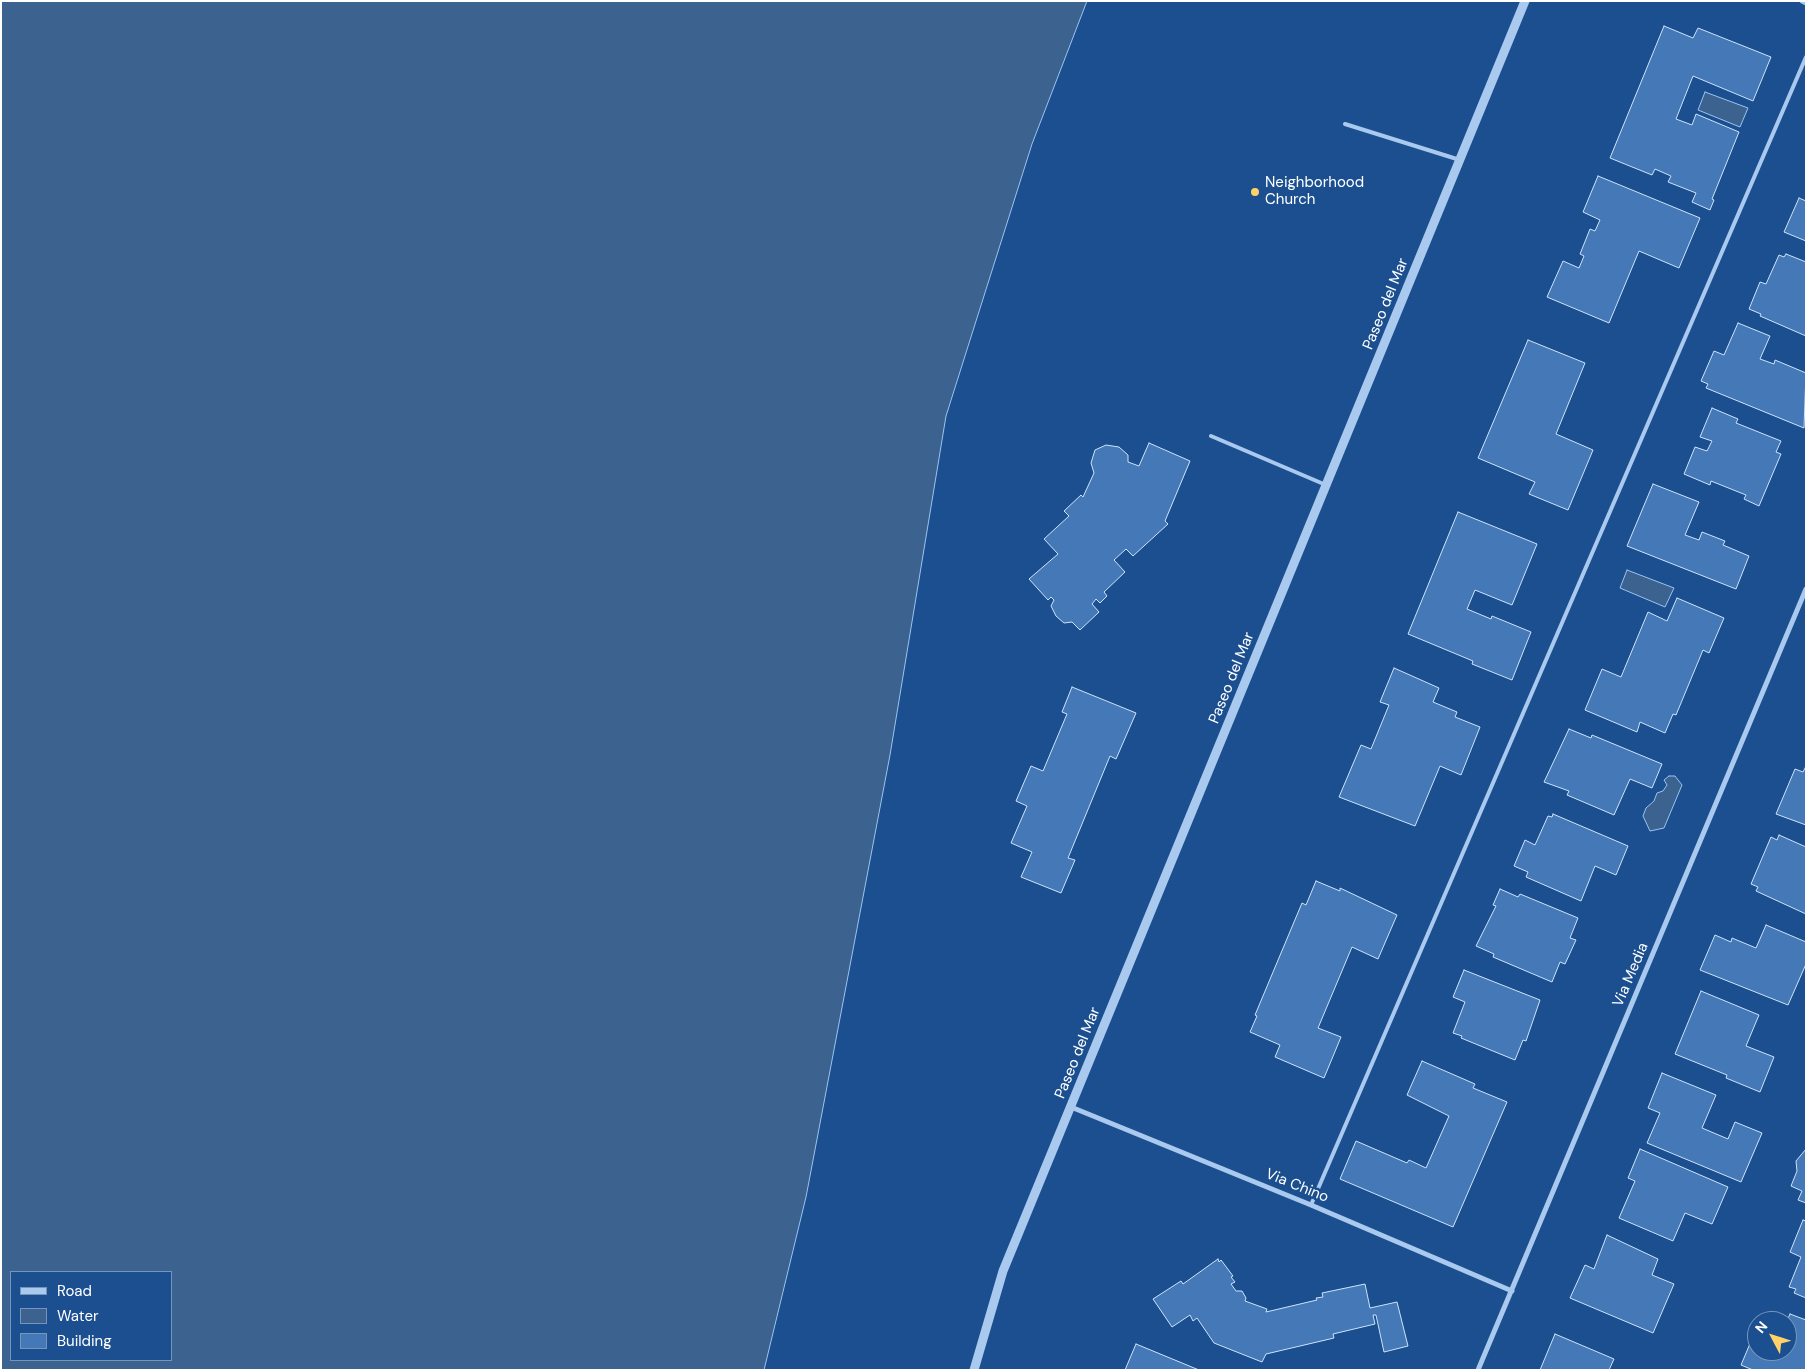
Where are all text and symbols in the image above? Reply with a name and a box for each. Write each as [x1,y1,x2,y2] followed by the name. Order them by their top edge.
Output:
[1265,174,1364,209] place label: Neighborhood Church
[1249,186,1261,198] marker: Neighborhood Church
[1359,256,1413,352] street label: Paseo del Mar
[1205,630,1259,726] street label: Paseo del Mar
[1609,940,1653,1010] street label: Via Media
[1051,1005,1105,1101] street label: Paseo del Mar
[1263,1165,1331,1207] street label: Via Chino
[10,1271,172,1361] legend
[57,1281,92,1301] text: Road
[57,1306,98,1326] text: Water
[1747,1311,1797,1361] north arrow
[1751,1317,1771,1337] text: N
[57,1331,112,1351] text: Building

